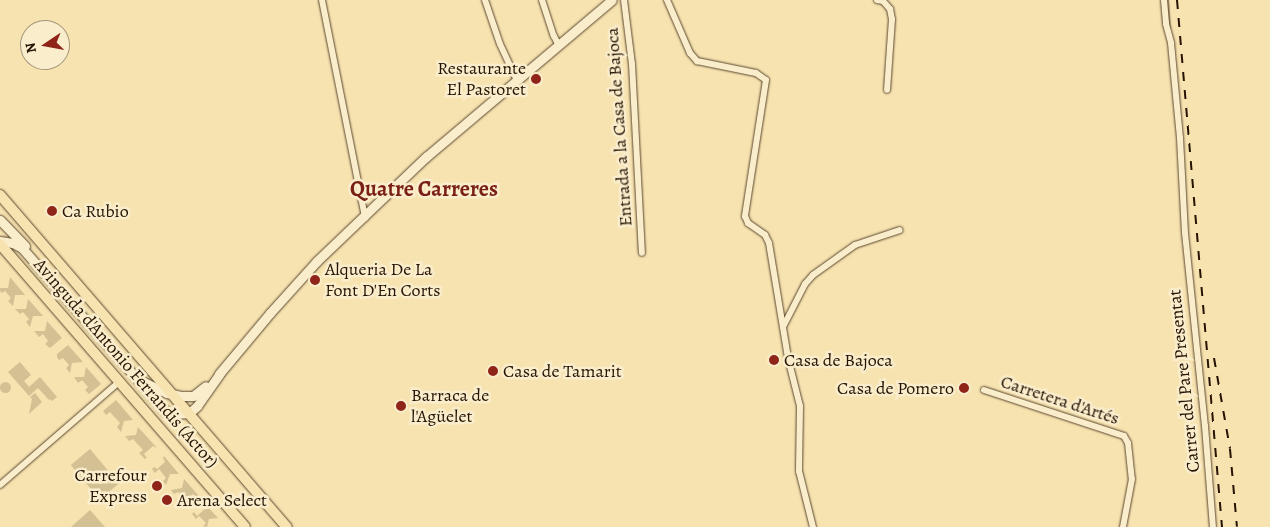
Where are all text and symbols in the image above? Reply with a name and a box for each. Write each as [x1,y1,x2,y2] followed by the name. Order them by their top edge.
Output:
[20,20,70,70] north arrow
[601,27,637,227] street label: Entrada a la Casa de Bajoca
[20,41,41,55] text: N
[437,58,526,100] place label: Restaurante El Pastoret
[530,73,542,85] marker: Restaurante El Pastoret
[350,177,498,203] district label: Quatre Carreres
[62,200,129,222] place label: Ca Rubio
[46,205,58,217] marker: Ca Rubio
[29,254,223,472] street label: Avinguda d'Antonio Ferrandis (Actor)
[325,259,440,302] place label: Alqueria De La Font D'En Corts
[309,274,321,286] marker: Alqueria De La Font D'En Corts
[1164,289,1204,473] street label: Carrer del Pare Presentat
[784,349,893,371] place label: Casa de Bajoca
[768,354,780,366] marker: Casa de Bajoca
[503,360,622,382] place label: Casa de Tamarit
[487,365,499,377] marker: Casa de Tamarit
[998,371,1122,429] street label: Carretera d'Artés
[837,377,954,399] place label: Casa de Pomero
[958,382,970,394] marker: Casa de Pomero
[411,385,489,428] place label: Barraca de l'Agüelet
[395,400,407,412] marker: Barraca de l'Agüelet
[74,465,147,508] place label: Carrefour Express
[151,480,163,492] marker: Carrefour Express
[177,489,267,511] place label: Arena Select
[161,494,173,506] marker: Arena Select

